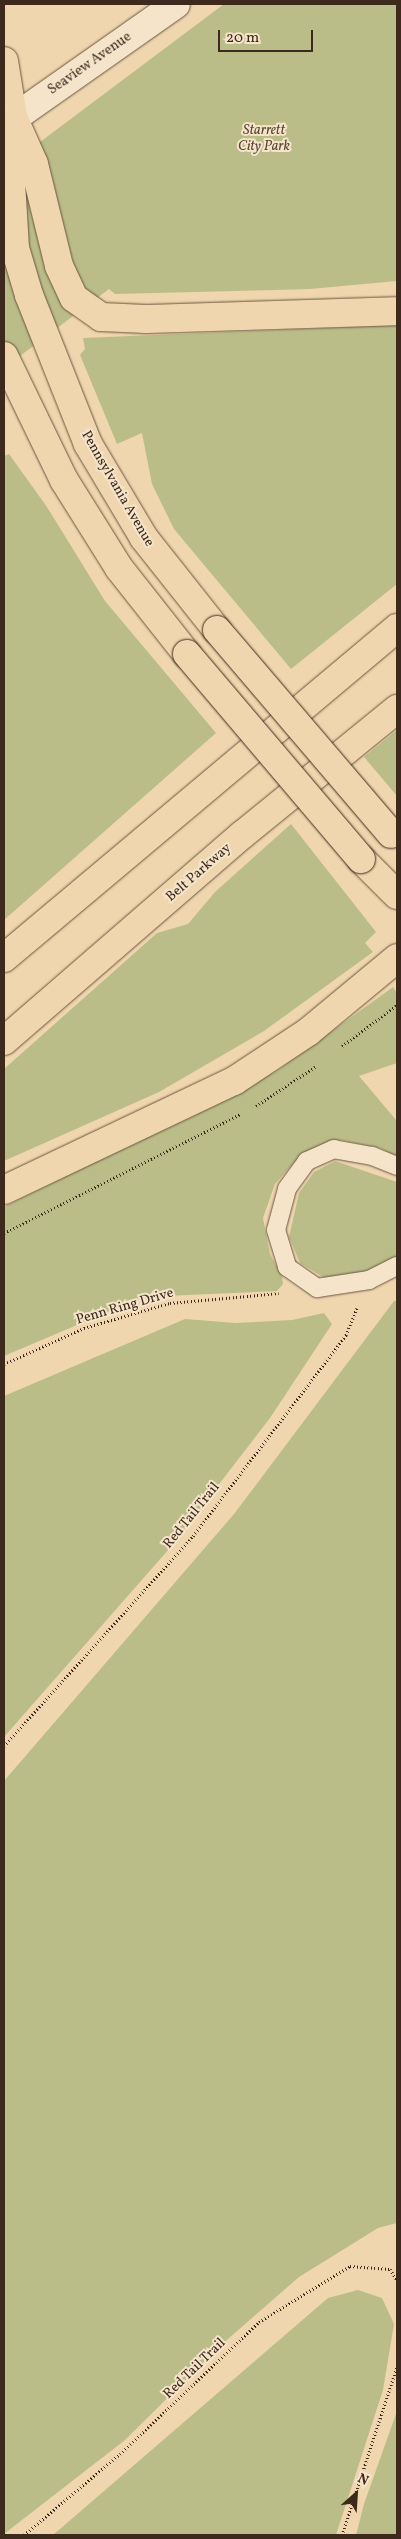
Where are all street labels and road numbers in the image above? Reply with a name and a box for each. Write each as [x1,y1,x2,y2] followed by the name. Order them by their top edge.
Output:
[45,29,135,99] street label: Seaview Avenue
[77,428,157,550] street label: Pennsylvania Avenue
[163,840,235,906] street label: Belt Parkway
[74,1285,176,1329] street label: Penn Ring Drive
[160,1479,224,1553] street label: Red Tail Trail
[160,2335,230,2403] street label: Red Tail Trail

